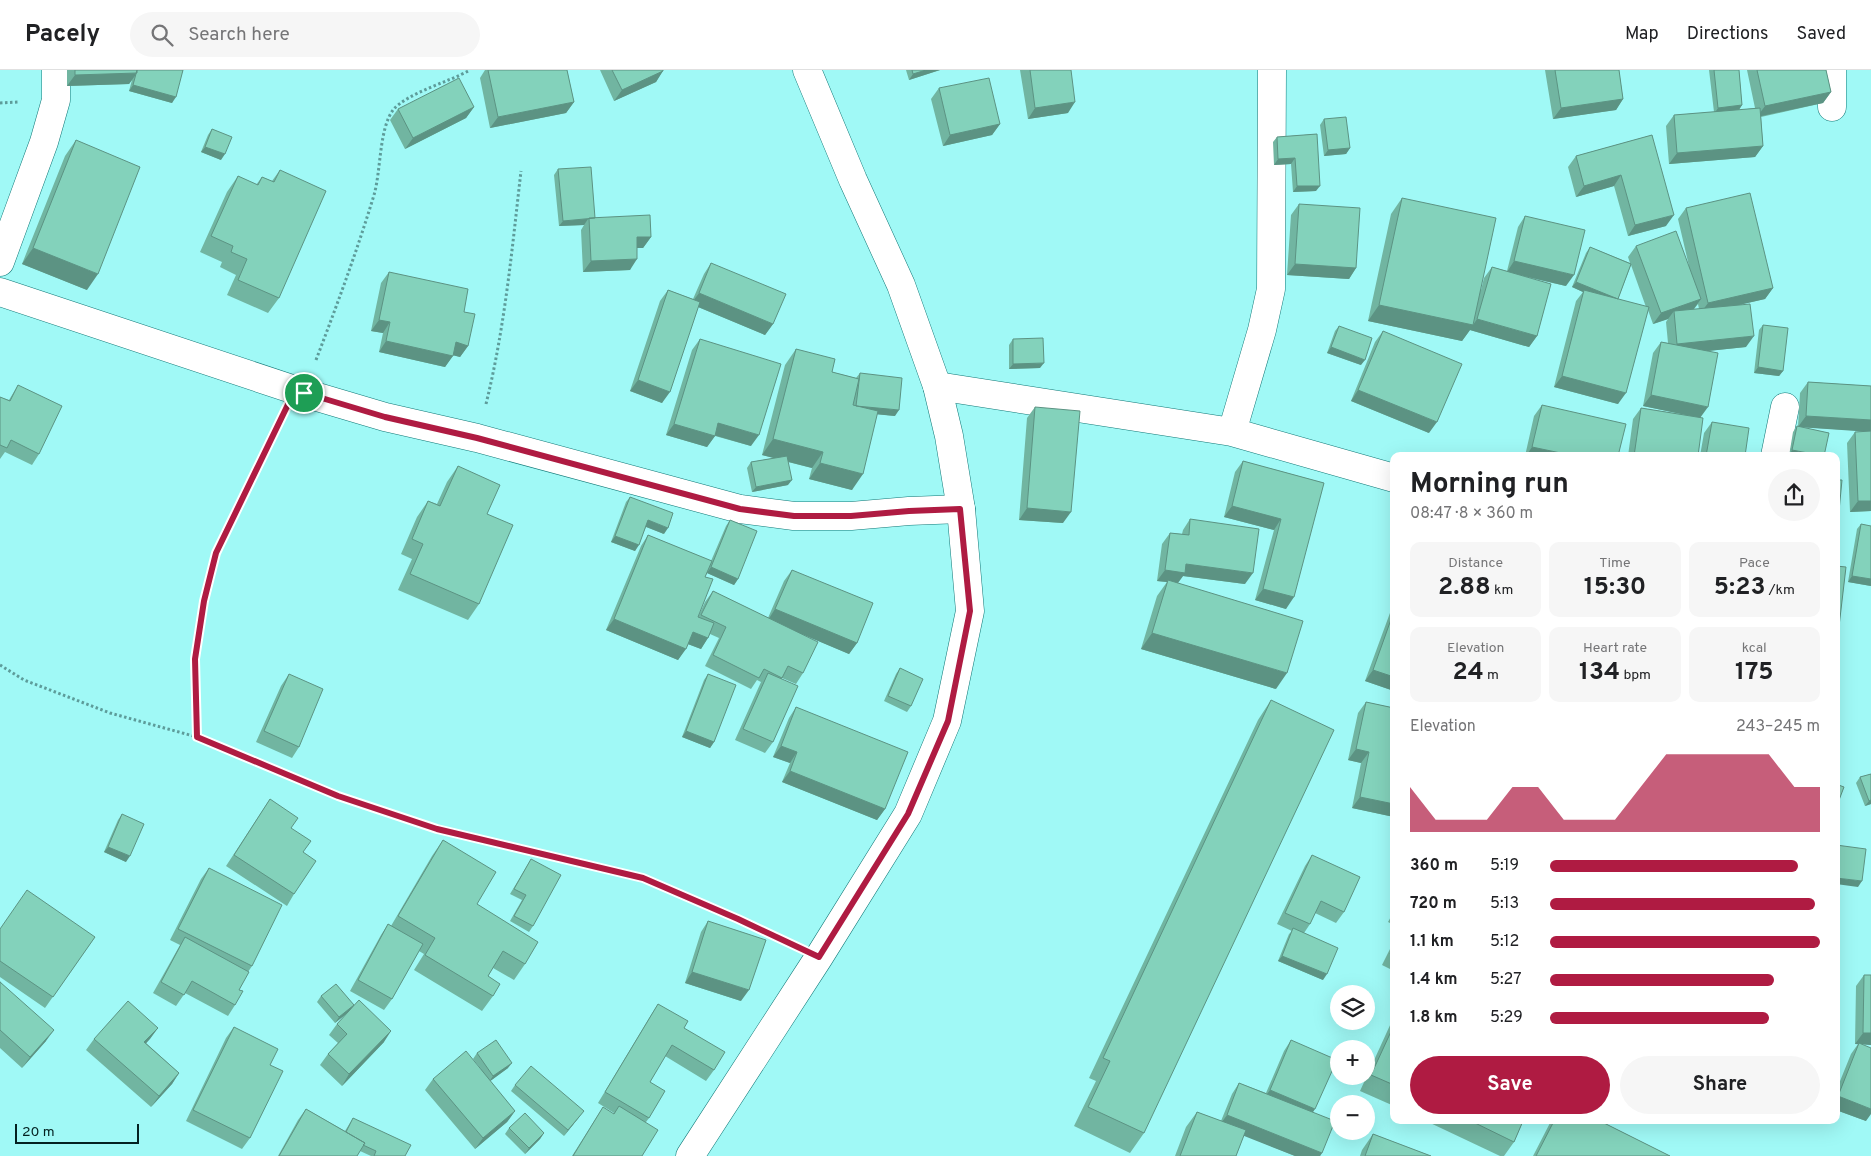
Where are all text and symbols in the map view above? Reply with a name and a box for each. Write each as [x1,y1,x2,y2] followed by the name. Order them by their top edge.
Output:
[130,12,480,57] search box
[25,20,100,50] text: Pacely
[148,21,176,49] icon: search
[188,23,290,47] text: Search here
[1625,23,1659,46] text: Map
[1687,23,1769,46] text: Directions
[1797,23,1846,46] text: Saved
[283,372,325,414] pin
[290,379,318,407] icon: arrive
[1410,467,1569,503] text: Morning run
[1768,469,1820,521] button: share
[1410,504,1533,524] text: 08:47 · 8 × 360 m
[1448,555,1503,572] text: Distance
[1599,555,1631,572] text: Time
[1739,555,1770,572] text: Pace
[1438,572,1491,604] text: 2.88
[1584,572,1646,604] text: 15:30
[1714,572,1765,604] text: 5:23
[1491,582,1513,599] text: km
[1765,582,1795,599] text: /km
[1447,640,1504,657] text: Elevation
[1583,640,1647,657] text: Heart rate
[1742,640,1767,657] text: kcal
[1452,657,1484,689] text: 24
[1579,657,1620,689] text: 134
[1735,657,1774,689] text: 175
[1484,667,1499,684] text: m
[1620,667,1651,684] text: bpm
[1410,717,1476,737] text: Elevation
[1736,717,1820,737] text: 243–245 m
[1410,856,1458,876] text: 360 m
[1490,856,1519,876] text: 5:19
[1410,894,1457,914] text: 720 m
[1490,894,1519,914] text: 5:13
[1410,932,1454,952] text: 1.1 km
[1490,932,1519,952] text: 5:12
[1410,970,1458,990] text: 1.4 km
[1490,970,1522,990] text: 5:27
[1330,985,1375,1140] map controls
[1330,985,1375,1030] button: layers
[1410,1008,1457,1028] text: 1.8 km
[1490,1008,1523,1028] text: 5:29
[1330,1040,1375,1085] button: +
[1410,1056,1610,1114] button: Save
[1620,1056,1820,1114] button: Share
[1330,1095,1375,1140] button: −
[15,1121,139,1144] scale bar
[22,1124,55,1141] text: 20 m

